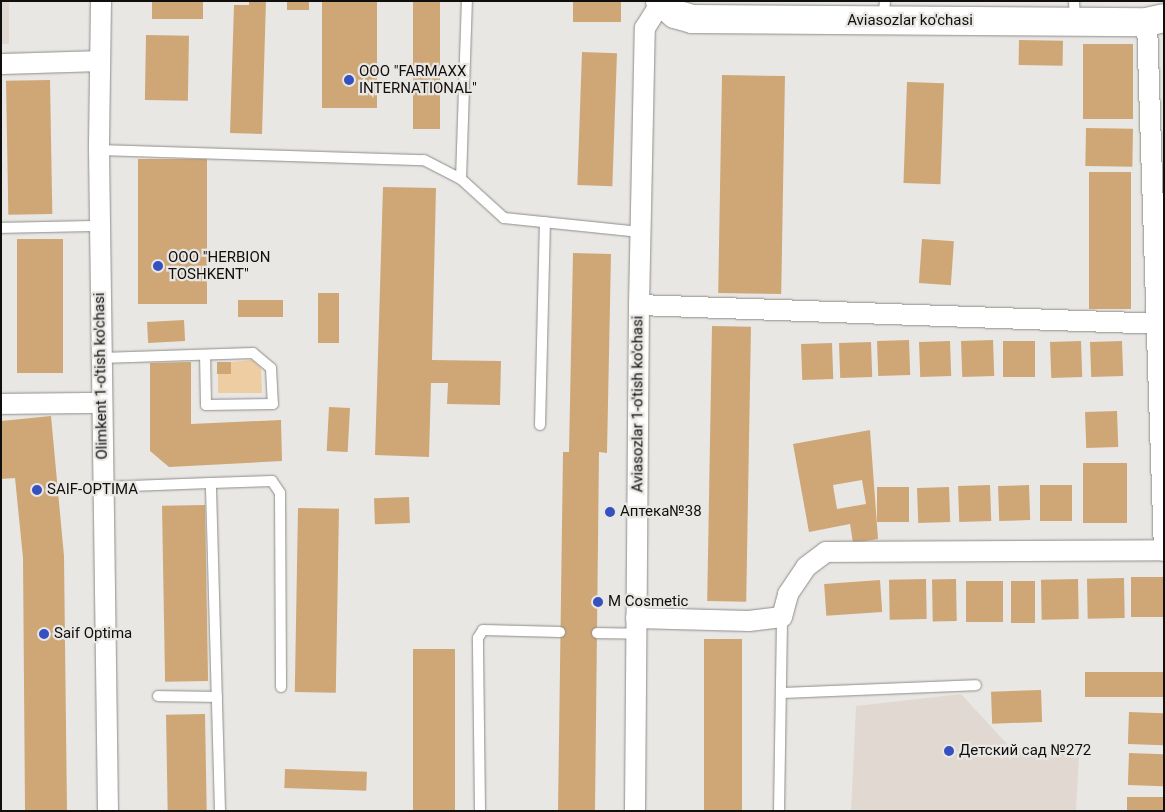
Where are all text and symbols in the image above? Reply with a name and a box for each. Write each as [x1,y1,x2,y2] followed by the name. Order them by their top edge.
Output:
[847,12,973,30] street label: Aviasozlar ko'chasi
[359,62,477,97] place label: OOO "FARMAXX INTERNATIONAL"
[343,74,355,86] marker: OOO "FARMAXX INTERNATIONAL"
[168,248,270,283] place label: ООО "HERBION TOSHKENT"
[152,260,164,272] marker: ООО "HERBION TOSHKENT"
[91,292,111,460] street label: Olimkent 1-o'tish ko'chasi
[629,316,647,492] street label: Aviasozlar 1-o'tish ko'chasi
[47,481,138,499] place label: SAIF-OPTIMA
[31,484,43,496] marker: SAIF-OPTIMA
[620,503,702,521] place label: Аптека№38
[604,506,616,518] marker: Аптека№38
[608,593,688,611] place label: M Cosmetic
[592,596,604,608] marker: M Cosmetic
[54,625,132,643] place label: Saif Optima
[38,628,50,640] marker: Saif Optima
[959,742,1091,760] place label: Детский сад №272
[943,745,955,757] marker: Детский сад №272

